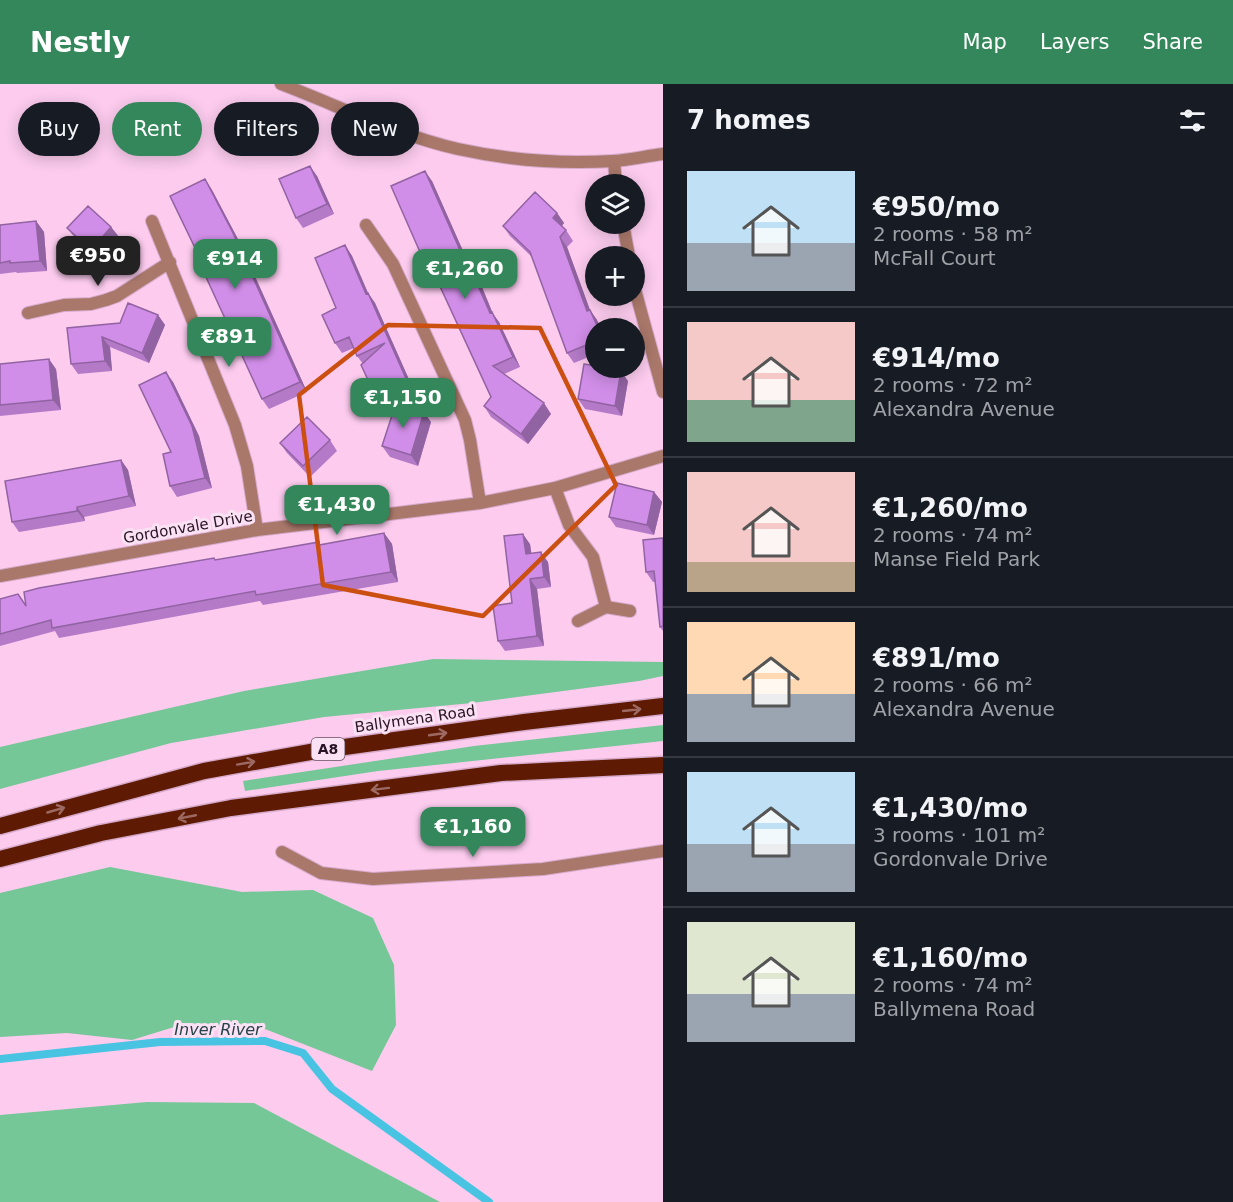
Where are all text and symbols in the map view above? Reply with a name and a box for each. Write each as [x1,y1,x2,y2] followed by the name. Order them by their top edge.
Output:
[30,26,130,59] text: Nestly
[963,30,1007,54] text: Map
[1040,30,1109,54] text: Layers
[1142,30,1203,54] text: Share
[18,102,100,156] chip: Buy
[112,102,202,156] chip: Rent
[214,102,319,156] chip: Filters
[331,102,419,156] chip: New
[1176,104,1209,137] icon: filters
[687,105,811,135] text: 7 homes
[585,174,645,378] map controls
[585,174,645,234] button: layers
[873,192,1000,222] text: €950/mo
[735,195,807,267] icon: home
[873,222,1033,246] text: 2 rooms · 58 m²
[62,236,134,287] pin: €950
[199,239,271,290] pin: €914
[70,243,126,267] text: €950
[207,246,263,270] text: €914
[585,246,645,306] button: +
[873,246,996,270] text: McFall Court
[416,249,514,300] pin: €1,260
[426,256,504,280] text: €1,260
[193,317,265,368] pin: €891
[585,318,645,378] button: −
[201,324,257,348] text: €891
[873,343,1000,373] text: €914/mo
[735,346,807,418] icon: home
[873,373,1033,397] text: 2 rooms · 72 m²
[354,378,452,429] pin: €1,150
[364,385,442,409] text: €1,150
[873,397,1055,421] text: Alexandra Avenue
[288,485,386,536] pin: €1,430
[298,492,376,516] text: €1,430
[873,493,1028,523] text: €1,260/mo
[735,496,807,568] icon: home
[122,507,254,547] street label: Gordonvale Drive
[873,523,1033,547] text: 2 rooms · 74 m²
[873,547,1040,571] text: Manse Field Park
[873,643,1000,673] text: €891/mo
[735,646,807,718] icon: home
[873,673,1033,697] text: 2 rooms · 66 m²
[873,697,1055,721] text: Alexandra Avenue
[354,702,476,736] street label: Ballymena Road
[621,704,641,715] one-way arrow
[428,728,448,739] one-way arrow
[312,738,344,760] road number: A8
[235,757,255,768] one-way arrow
[371,784,391,795] one-way arrow
[873,793,1028,823] text: €1,430/mo
[735,796,807,868] icon: home
[46,803,65,815] one-way arrow
[424,807,522,858] pin: €1,160
[178,812,198,823] one-way arrow
[434,814,512,838] text: €1,160
[873,823,1045,847] text: 3 rooms · 101 m²
[873,847,1048,871] text: Gordonvale Drive
[873,943,1028,973] text: €1,160/mo
[735,946,807,1018] icon: home
[873,973,1033,997] text: 2 rooms · 74 m²
[873,997,1035,1021] text: Ballymena Road
[174,1020,263,1039] water label: Inver River

